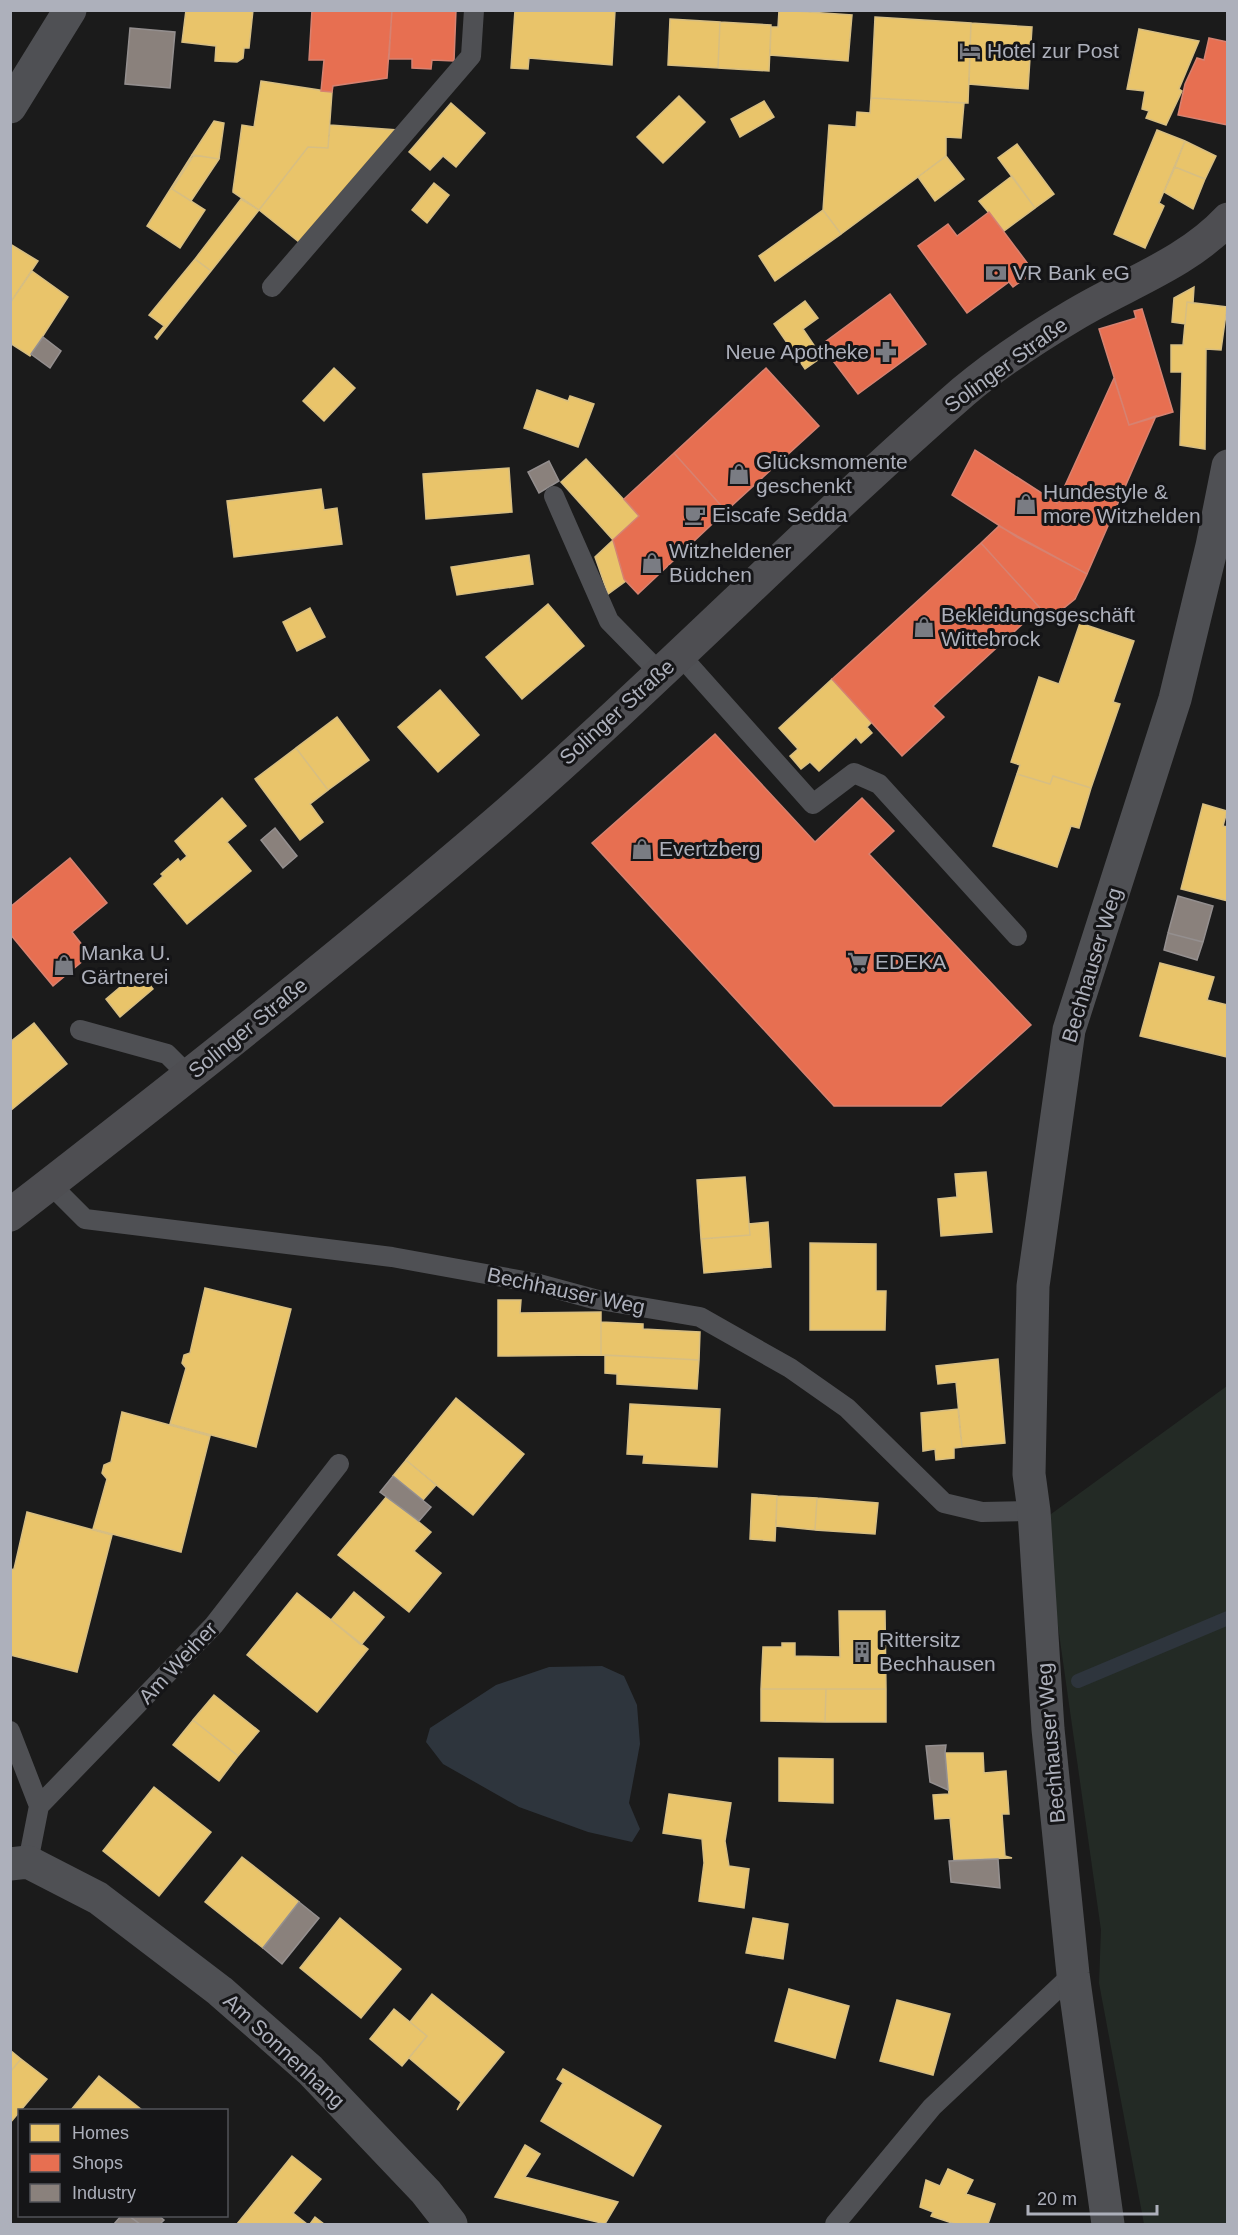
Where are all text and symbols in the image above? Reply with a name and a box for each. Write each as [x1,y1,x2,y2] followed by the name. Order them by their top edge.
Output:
[958,39,982,63] hotel icon: Hotel zur Post
[987,39,1119,62] place label: Hotel zur Post
[984,261,1008,285] bank icon: VR Bank eG
[1013,261,1130,284] place label: VR Bank eG
[940,312,1071,417] street label: Solinger Straße
[725,340,869,363] place label: Neue Apotheke
[874,340,898,364] pharmacy icon: Neue Apotheke
[756,450,908,497] place label: Glücksmomente geschenkt
[727,462,751,486] shop icon: Glücksmomente geschenkt
[1043,480,1201,527] place label: Hundestyle & more Witzhelden
[1014,492,1038,516] shop icon: Hundestyle & more Witzhelden
[683,503,707,527] cafe icon: Eiscafe Sedda
[712,503,848,526] place label: Eiscafe Sedda
[669,539,792,586] place label: Witzheldener Büdchen
[640,551,664,575] shop icon: Witzheldener Büdchen
[941,603,1135,650] place label: Bekleidungsgeschäft Wittebrock
[912,615,936,639] shop icon: Bekleidungsgeschäft Wittebrock
[555,654,679,769] street label: Solinger Straße
[630,837,654,861] shop icon: Evertzberg
[659,837,761,860] place label: Evertzberg
[1057,885,1126,1045] street label: Bechhauser Weg
[81,941,171,988] place label: Manka U. Gärtnerei
[846,950,870,974] supermarket icon: EDEKA
[875,950,946,973] place label: EDEKA
[52,953,76,977] shop icon: Manka U. Gärtnerei
[184,973,312,1082] street label: Solinger Straße
[485,1263,647,1318] street label: Bechhauser Weg
[134,1617,221,1708] street label: Am Weiher
[879,1628,996,1675] place label: Rittersitz Bechhausen
[850,1640,874,1664] building icon: Rittersitz Bechhausen
[1032,1662,1069,1824] street label: Bechhauser Weg
[219,1989,349,2112] street label: Am Sonnenhang
[18,2109,228,2217] legend
[72,2123,129,2143] text: Homes
[72,2153,123,2173] text: Shops
[1028,2178,1157,2216] scale bar
[72,2183,136,2203] text: Industry
[1037,2189,1077,2209] text: 20 m

